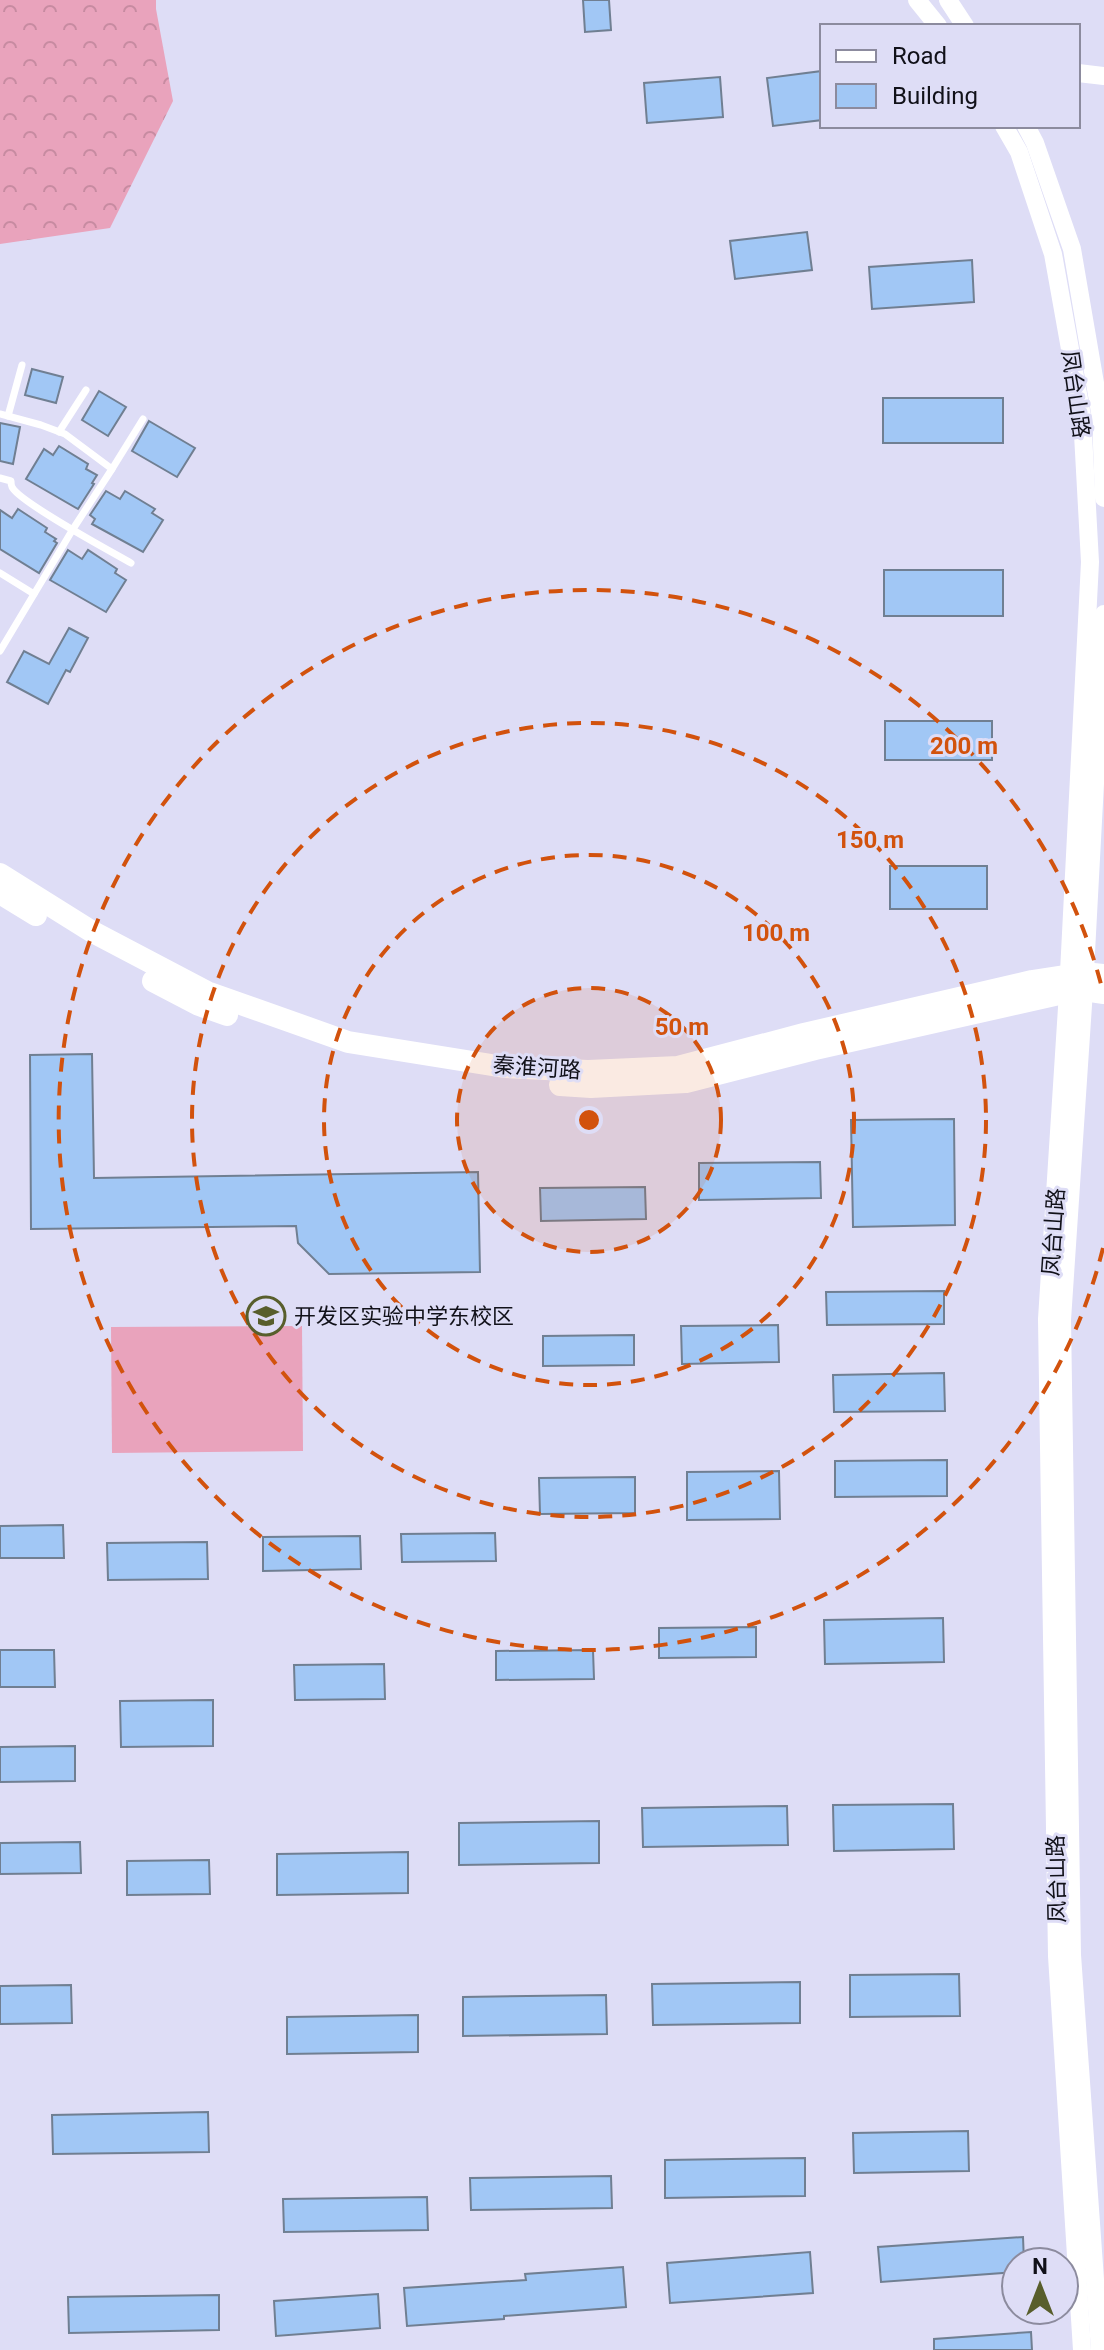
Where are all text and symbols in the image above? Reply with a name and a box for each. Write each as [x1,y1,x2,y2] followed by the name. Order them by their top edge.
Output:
[820,24,1080,128] legend
[892,42,947,70] text: Road
[892,82,978,110] text: Building
[1057,349,1094,439] street label: 凤台山路
[930,732,998,760] text: 200 m
[836,826,904,854] text: 150 m
[742,919,810,947] text: 100 m
[655,1013,709,1041] text: 50 m
[492,1052,582,1083] street label: 秦淮河路
[575,1106,603,1134] centre of rings
[1038,1187,1069,1277] street label: 凤台山路
[245,1295,287,1337] school or university icon: 开发区实验中学东校区
[294,1304,514,1329] place label: 开发区实验中学东校区
[1043,1835,1070,1923] street label: 凤台山路
[1000,2246,1080,2326] north arrow
[1032,2254,1048,2279] text: N

